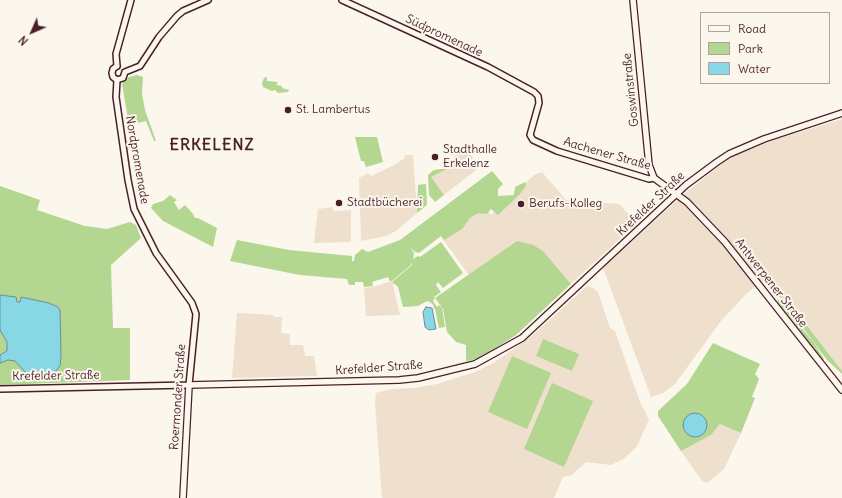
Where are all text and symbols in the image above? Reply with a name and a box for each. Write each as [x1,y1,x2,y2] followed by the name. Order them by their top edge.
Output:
[12,12,52,52] north arrow
[403,12,485,60] street label: Südpromenade
[700,12,830,84] legend
[738,21,766,36] text: Road
[16,33,31,48] text: N
[738,41,763,56] text: Park
[620,52,642,128] street label: Goswinstraße
[738,61,771,76] text: Water
[296,103,370,117] place label: St. Lambertus
[283,105,293,115] marker: St. Lambertus
[122,115,152,205] street label: Nordpromenade
[169,135,255,155] district label: ERKELENZ
[562,135,652,173] street label: Aachener Straße
[443,143,497,171] place label: Stadthalle Erkelenz
[430,152,440,162] marker: Stadthalle Erkelenz
[614,169,688,239] street label: Krefelder Straße
[347,196,422,210] place label: Stadtbücherei
[529,197,602,211] place label: Berufs-Kolleg
[334,198,344,208] marker: Stadtbücherei
[516,199,526,209] marker: Berufs-Kolleg
[732,236,810,330] street label: Antwerpener Straße
[167,344,189,450] street label: Roermonder Straße
[335,358,423,378] street label: Krefelder Straße
[12,368,100,384] street label: Krefelder Straße

